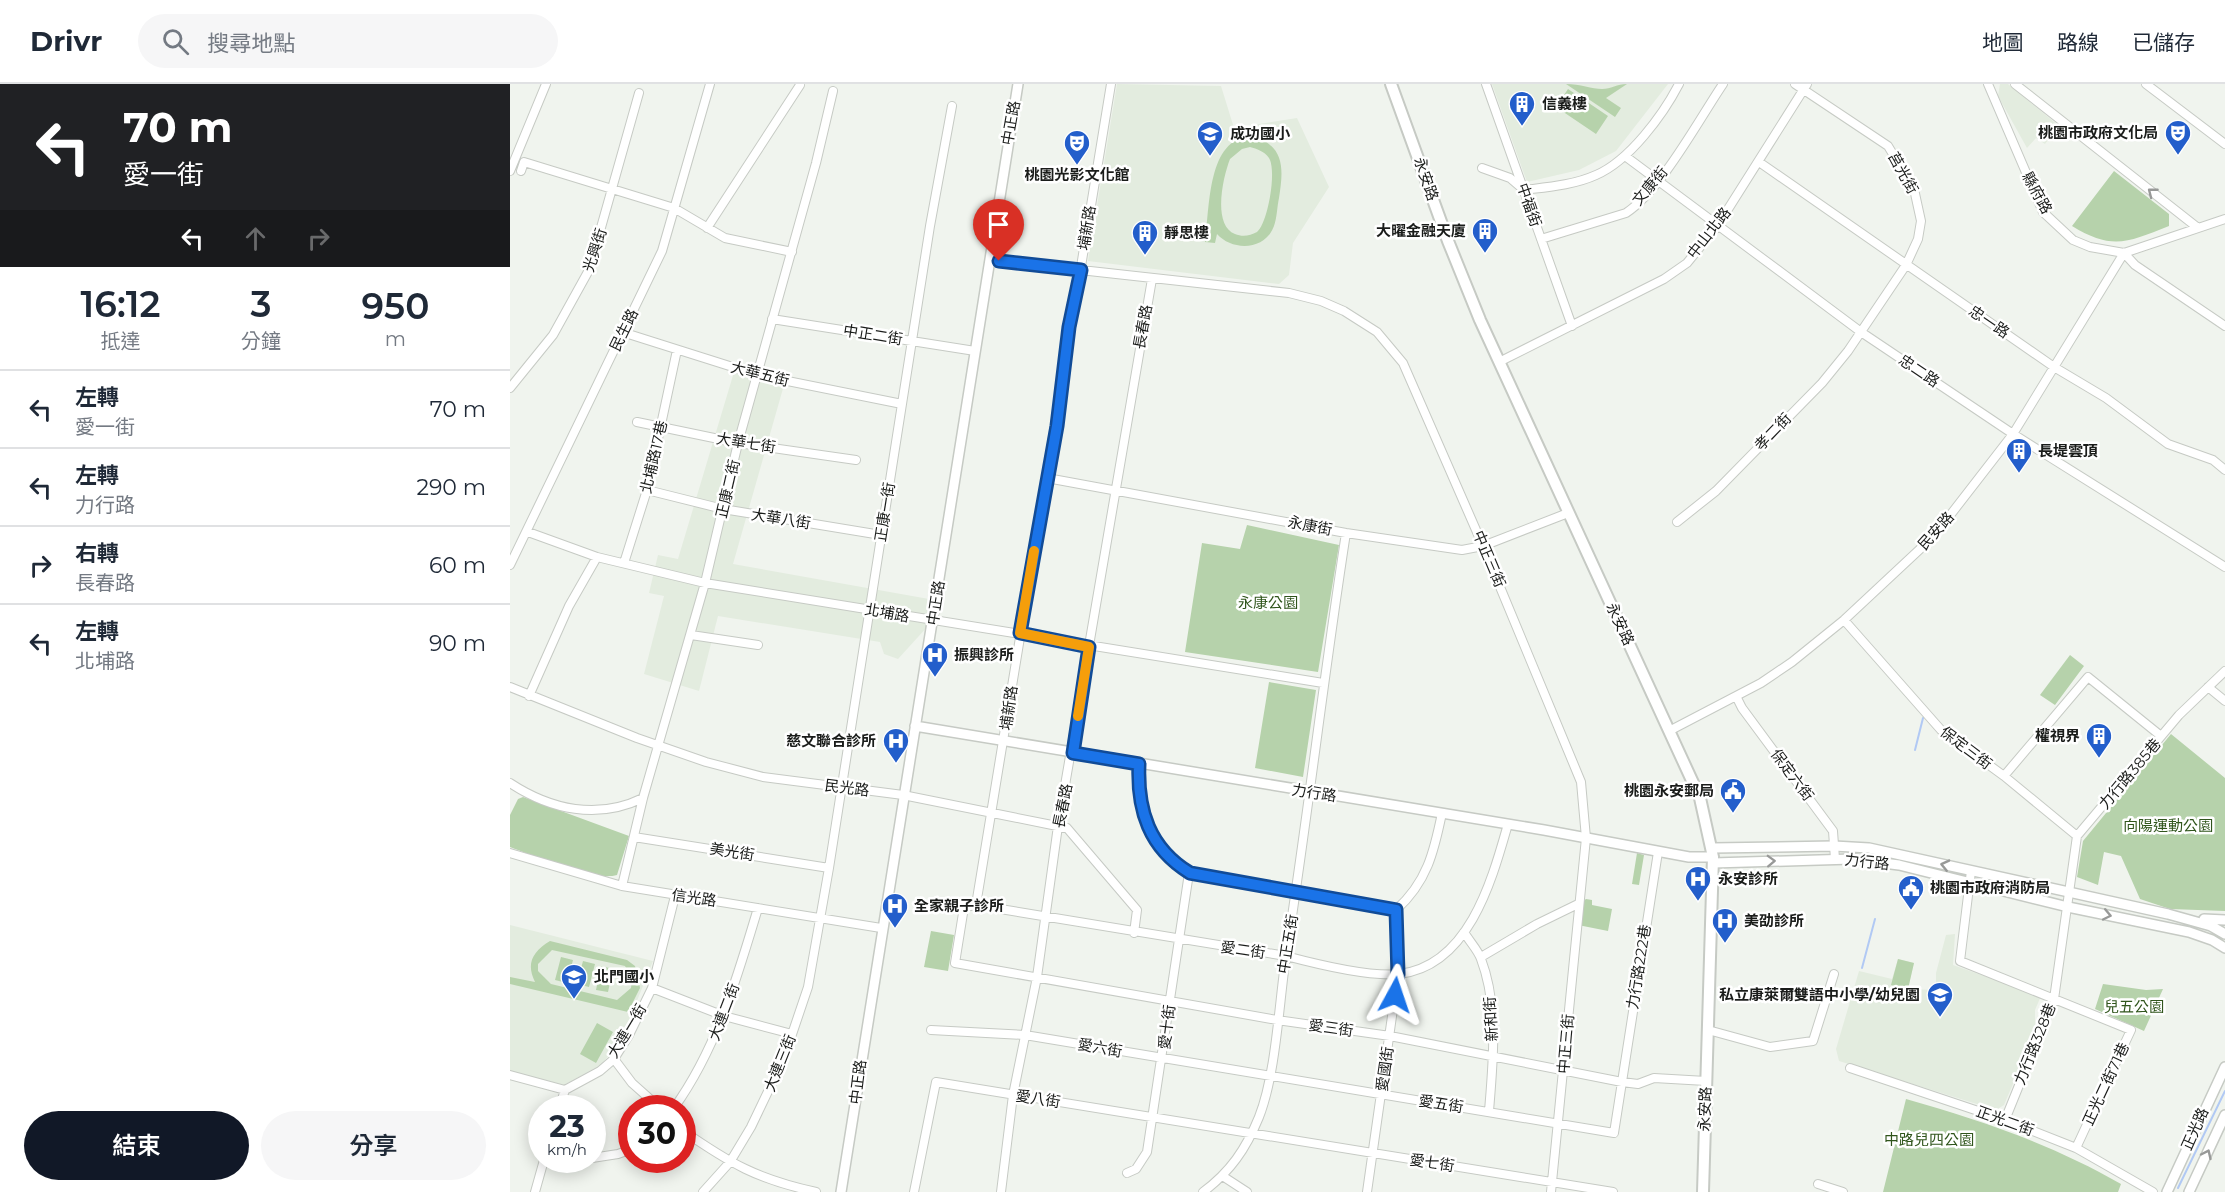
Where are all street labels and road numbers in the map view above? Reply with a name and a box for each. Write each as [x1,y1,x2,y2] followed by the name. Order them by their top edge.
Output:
[997,99,1024,147] street label: 中正路
[1884,148,1923,197] street label: 莒光街
[1410,154,1443,203] street label: 永安路
[1628,162,1671,209] street label: 文康街
[2018,168,2057,217] street label: 縣府路
[1513,180,1546,229] street label: 中福街
[1683,203,1735,262] street label: 中山北路
[1074,204,1099,252] street label: 埔新路
[579,226,611,274] street label: 光興街
[1965,301,2013,342] street label: 忠一路
[1129,303,1156,351] street label: 長春路
[605,305,642,354] street label: 民生路
[842,320,904,349] street label: 中正二街
[1895,350,1943,391] street label: 忠二路
[729,357,792,390] street label: 大華五街
[1750,409,1795,454] street label: 孝二街
[636,419,671,495] street label: 北埔路17巷
[715,428,777,457] street label: 大華七街
[712,458,744,520] street label: 正康二街
[870,481,899,543] street label: 正康一街
[750,504,812,533] street label: 大華八街
[1914,508,1958,554] street label: 民安路
[1286,512,1334,539] street label: 永康街
[1469,527,1510,590] street label: 中正三街
[923,579,948,627] street label: 中正路
[863,599,911,626] street label: 北埔路
[1602,599,1639,648] street label: 永安路
[996,684,1021,732] street label: 埔新路
[1937,722,1996,773] street label: 保定三街
[2095,734,2165,813] street label: 力行路385巷
[1767,745,1818,804] street label: 保定六街
[824,775,871,800] street label: 民光路
[1290,780,1338,805] street label: 力行路
[1049,782,1076,830] street label: 長春路
[708,839,756,864] street label: 美光街
[1844,850,1890,873] street label: 力行路
[670,885,718,910] street label: 信光路
[1273,913,1302,975] street label: 中正五街
[1622,923,1655,1011] street label: 力行路222巷
[1219,937,1267,962] street label: 愛二街
[704,980,743,1043] street label: 大連二街
[1480,996,1501,1042] street label: 新和街
[603,1000,650,1061] street label: 大連一街
[2010,1000,2060,1087] street label: 力行路328巷
[1154,1003,1179,1050] street label: 愛十街
[1553,1013,1578,1075] street label: 中正三街
[1307,1015,1355,1040] street label: 愛三街
[759,1031,800,1094] street label: 大連三街
[1076,1034,1124,1061] street label: 愛六街
[2078,1039,2133,1128] street label: 正光二街71巷
[1372,1045,1397,1093] street label: 愛國街
[845,1058,870,1105] street label: 中正路
[1014,1086,1062,1111] street label: 愛八街
[1694,1086,1715,1132] street label: 永安路
[1417,1091,1465,1116] street label: 愛五街
[1974,1101,2037,1140] street label: 正光二街
[2177,1104,2212,1153] street label: 正光路
[1408,1150,1456,1175] street label: 愛七街

